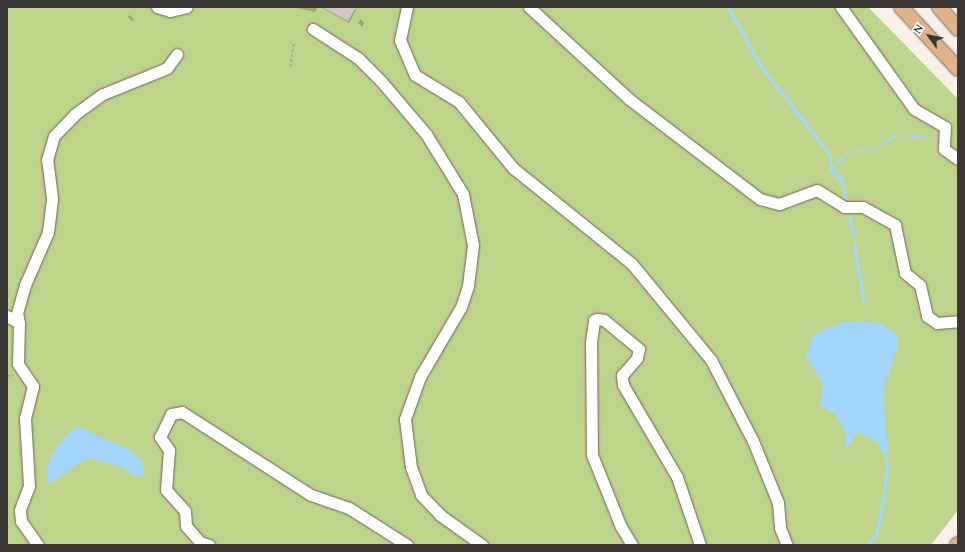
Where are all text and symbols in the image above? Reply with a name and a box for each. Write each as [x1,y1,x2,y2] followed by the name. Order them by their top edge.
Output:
[909,16,949,56] north arrow
[909,21,928,38] text: N

